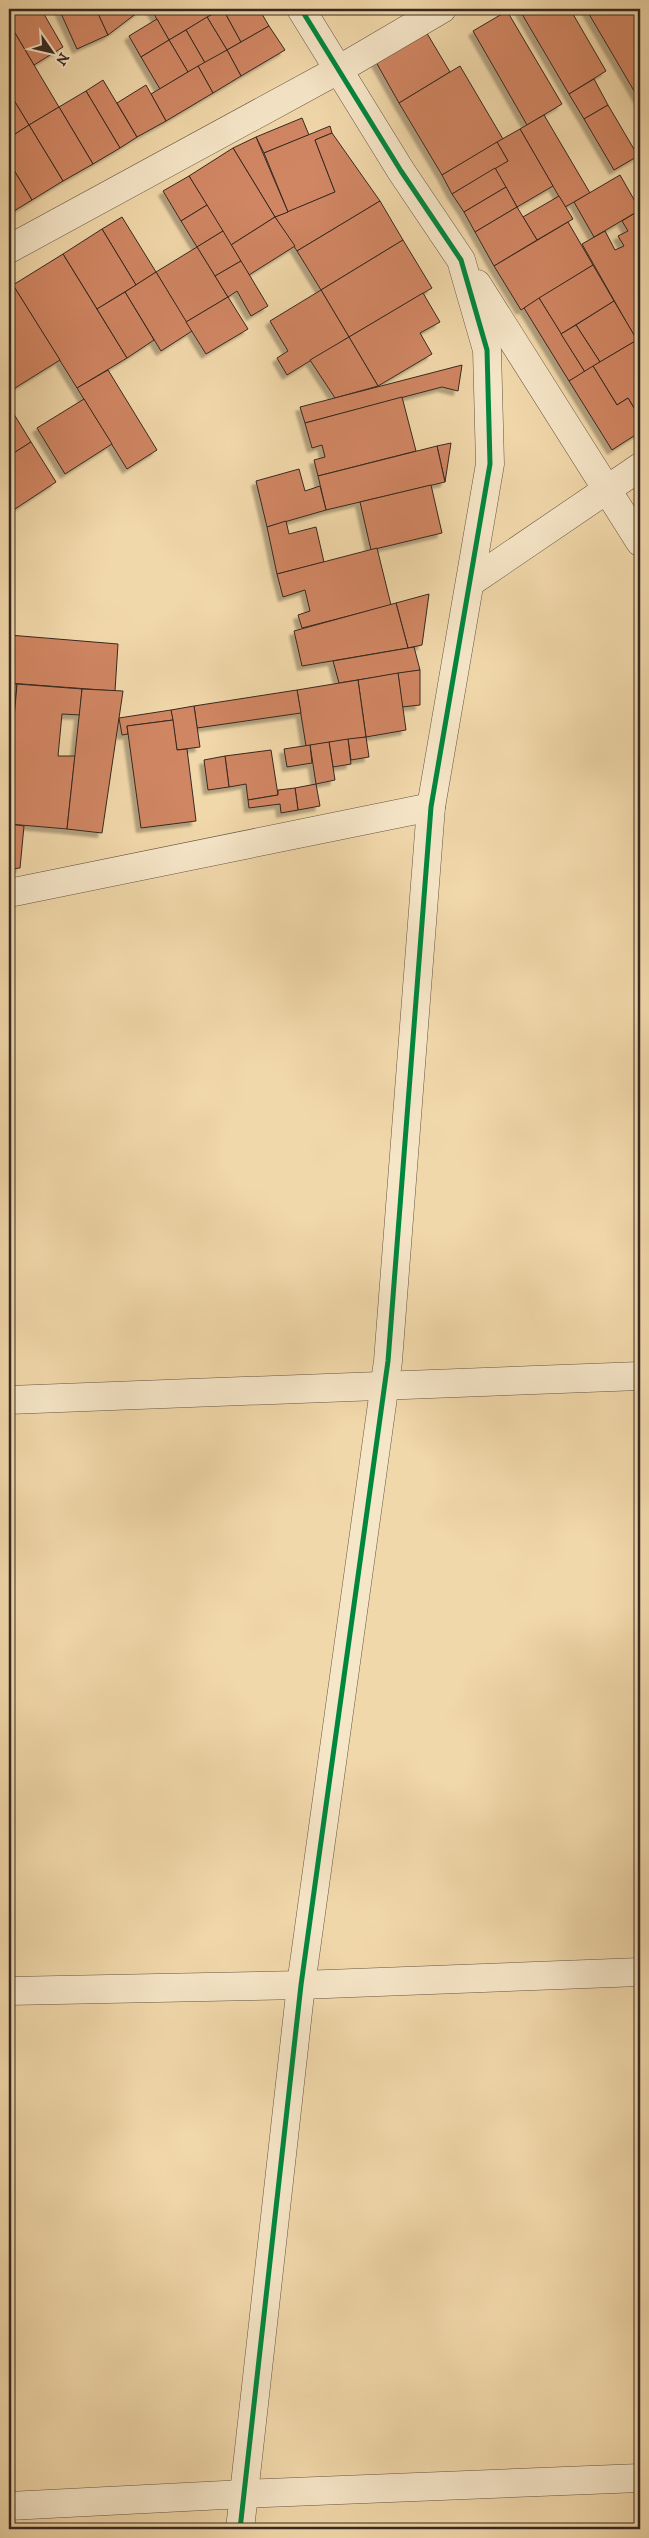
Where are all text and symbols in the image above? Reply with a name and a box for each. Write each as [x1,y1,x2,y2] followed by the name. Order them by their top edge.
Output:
[28,28,78,78] north arrow
[51,49,73,69] text: N

